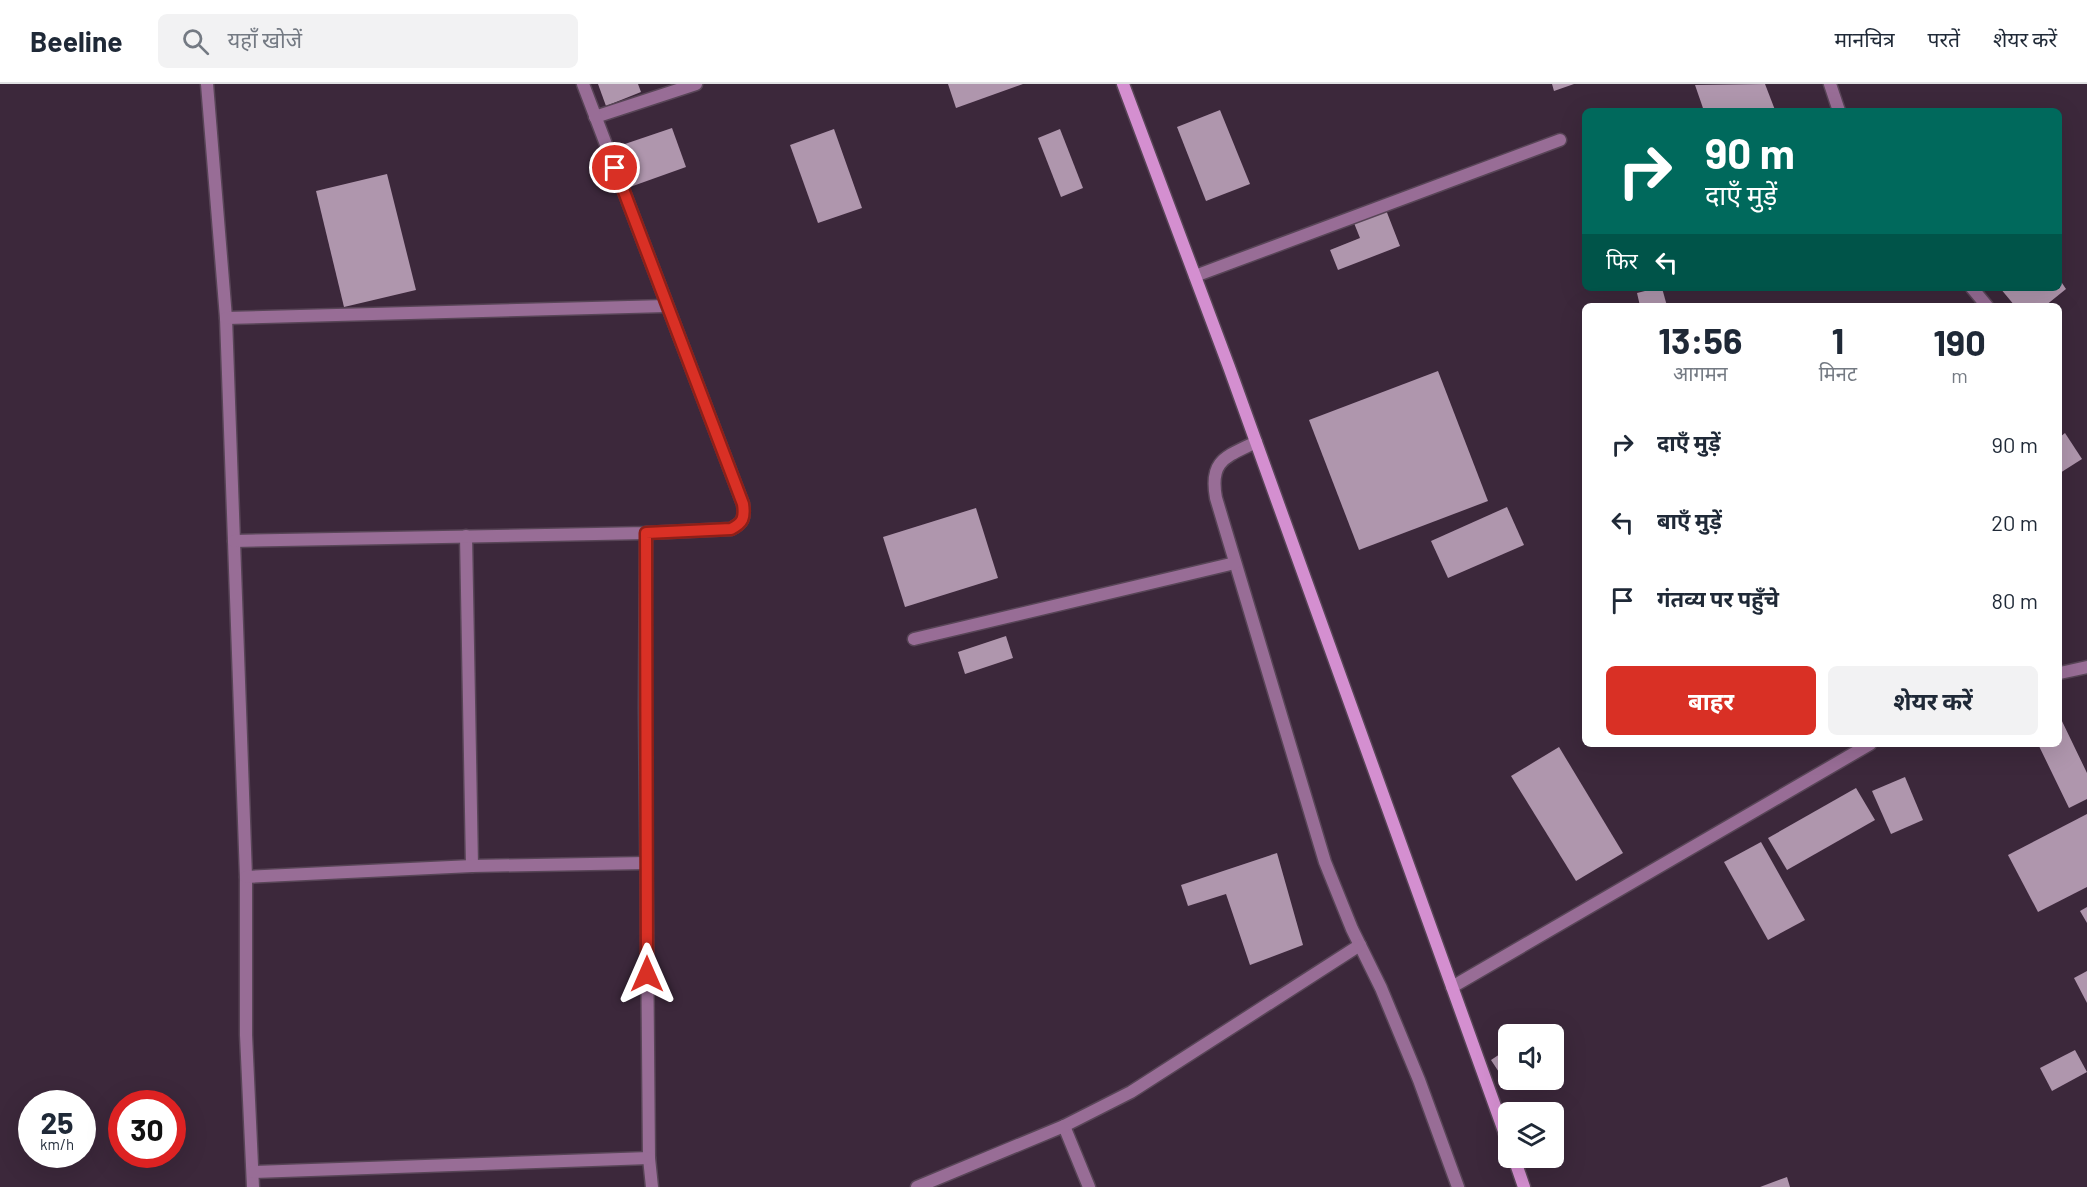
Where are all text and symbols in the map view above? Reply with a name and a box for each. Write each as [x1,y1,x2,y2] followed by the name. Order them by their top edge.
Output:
[158,14,578,68] search box
[30,24,122,58] text: Beeline
[179,25,212,58] icon: search
[227,26,302,52] text: यहाँ खोजें
[1835,26,1895,51] text: मानचित्र
[1928,26,1960,51] text: परतें
[1993,26,2057,51] text: शेयर करें
[1705,127,1795,177] text: 90 m
[1606,132,1684,210] icon: right
[589,142,640,193] pin
[598,151,631,184] icon: arrive
[1705,178,1777,210] text: दाएँ मुड़ें
[1650,246,1683,279] icon: left
[1606,247,1638,273] text: फिर
[1658,318,1742,361] text: 13:56
[1831,318,1844,361] text: 1
[1933,320,1986,363] text: 190
[1673,361,1728,385] text: आगमन
[1819,361,1857,385] text: मिनट
[1951,363,1968,387] text: m
[1606,428,1639,461] icon: right
[1657,429,1720,455] text: दाएँ मुड़ें
[1992,431,2038,457] text: 90 m
[1606,506,1639,539] icon: left
[1657,507,1722,533] text: बाएँ मुड़ें
[1991,509,2038,535] text: 20 m
[1606,584,1639,617] icon: arrive
[1657,585,1779,611] text: गंतव्य पर पहुँचे
[1992,587,2038,613] text: 80 m
[1606,666,1816,735] button: बाहर
[1828,666,2038,735] button: शेयर करें
[615,942,679,1006] position arrow
[1498,1024,1564,1168] map controls
[1498,1024,1564,1090] button: sound
[108,1090,186,1168] speed limit sign: 30
[1498,1102,1564,1168] button: layers
[41,1104,73,1140] text: 25
[40,1135,74,1153] text: km/h

